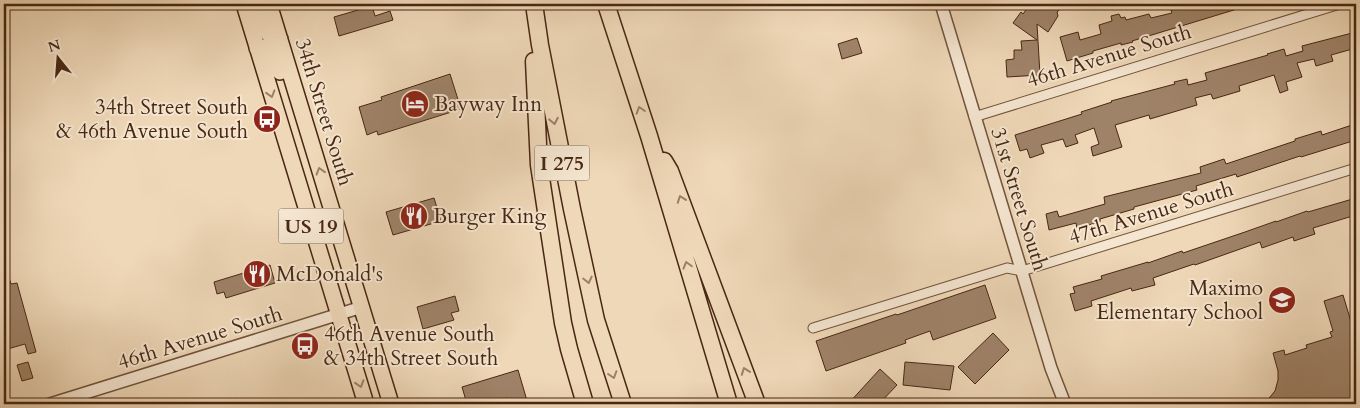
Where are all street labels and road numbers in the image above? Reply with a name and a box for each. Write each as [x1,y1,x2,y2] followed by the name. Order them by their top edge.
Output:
[1023,17,1195,95] street label: 46th Avenue South
[288,35,360,190] street label: 34th Street South
[983,124,1055,275] street label: 31st Street South
[534,146,590,180] road number: I 275
[1065,174,1237,252] street label: 47th Avenue South
[278,208,344,244] road number: US 19
[114,299,286,377] street label: 46th Avenue South

